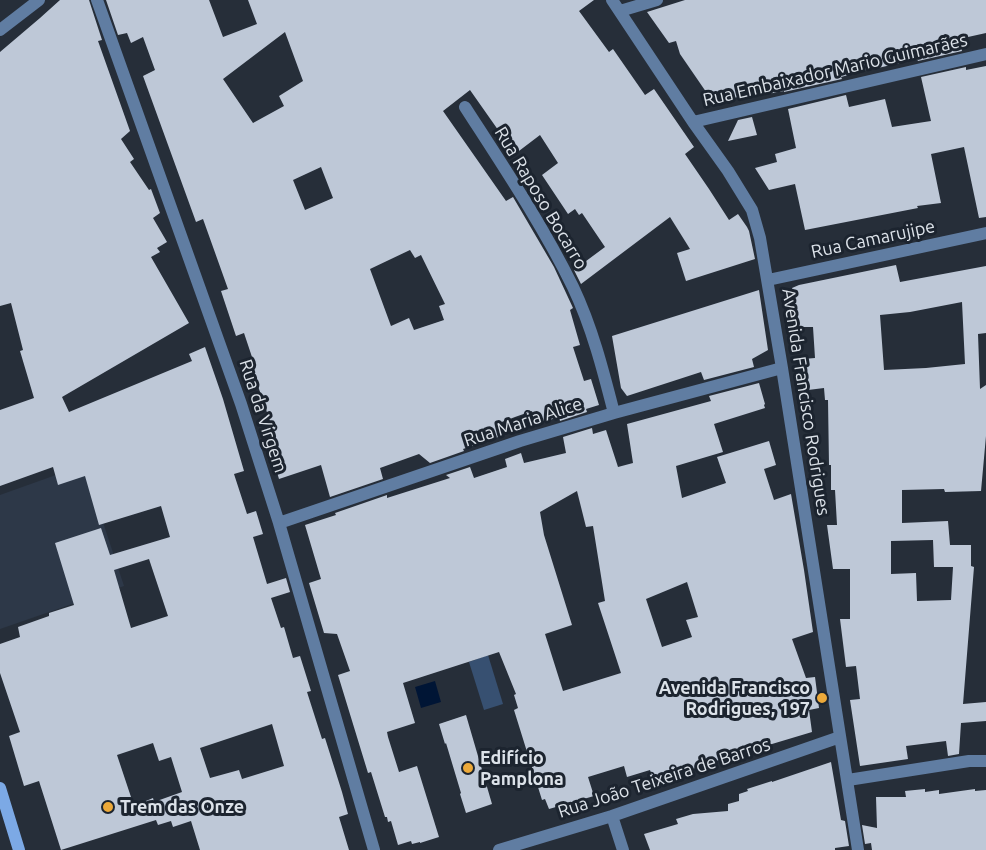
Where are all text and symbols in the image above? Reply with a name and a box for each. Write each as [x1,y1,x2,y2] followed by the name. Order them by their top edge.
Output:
[701,29,969,111] street label: Rua Embaixador Mario Guimarães
[490,123,592,273] street label: Rua Raposo Bocarro
[809,215,937,263] street label: Rua Camarujipe
[777,287,835,517] street label: Avenida Francisco Rodrigues
[235,357,291,475] street label: Rua da Virgem
[461,393,585,451] street label: Rua Maria Alice
[659,677,810,720] place label: Avenida Francisco Rodrigues, 197
[815,691,829,705] marker: Avenida Francisco Rodrigues, 197
[555,733,773,823] street label: Rua João Teixeira de Barros
[480,747,564,789] place label: Edifício Pamplona
[461,761,475,775] marker: Edifício Pamplona
[120,796,244,818] place label: Trem das Onze
[101,800,115,814] marker: Trem das Onze

